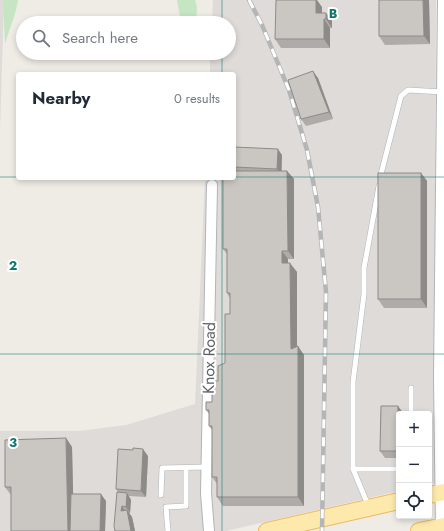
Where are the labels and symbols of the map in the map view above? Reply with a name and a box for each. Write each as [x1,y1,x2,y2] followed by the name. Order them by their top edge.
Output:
[329,4,338,23] text: B
[9,256,17,275] text: 2
[197,322,221,394] street label: Knox Road
[9,433,17,452] text: 3

